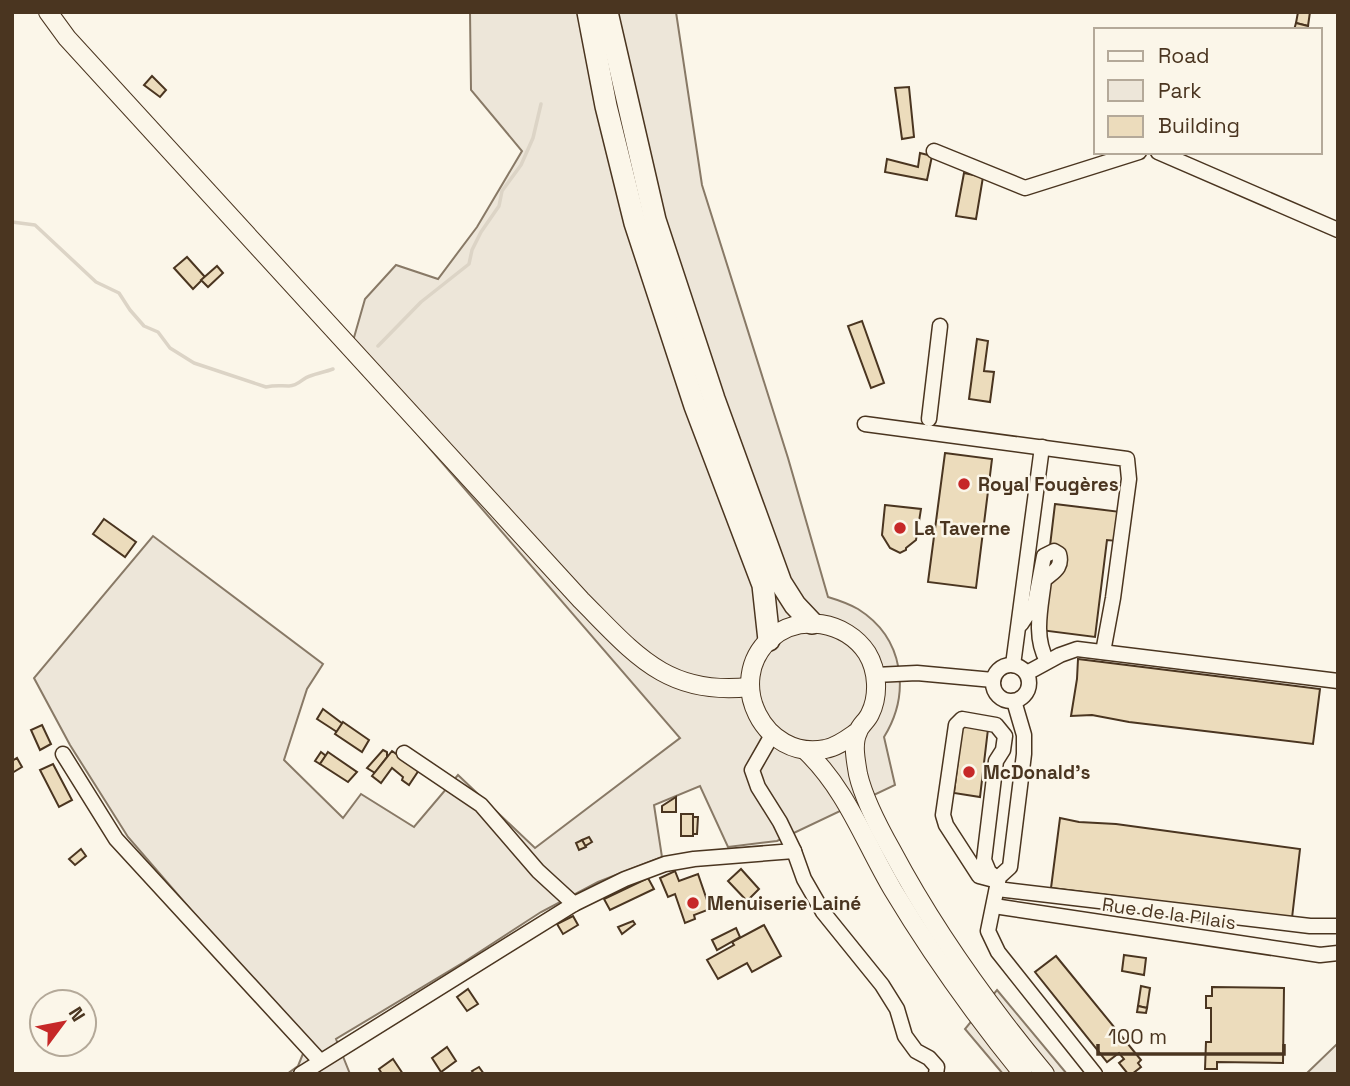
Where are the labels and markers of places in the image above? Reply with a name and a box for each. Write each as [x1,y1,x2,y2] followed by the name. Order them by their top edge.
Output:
[978,472,1119,497] place label: Royal Fougères
[956,476,972,492] marker: Royal Fougères
[914,516,1011,541] place label: La Taverne
[892,520,908,536] marker: La Taverne
[983,760,1090,785] place label: McDonald's
[961,764,977,780] marker: McDonald's
[707,891,861,916] place label: Menuiserie Lainé
[685,895,701,911] marker: Menuiserie Lainé

